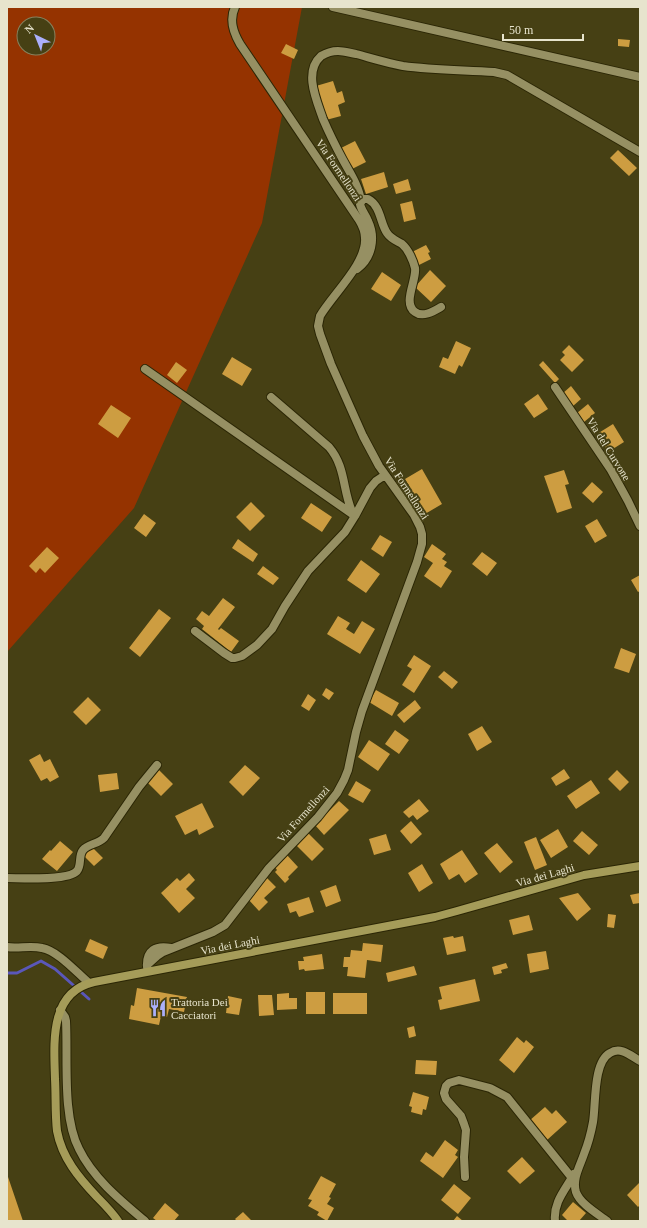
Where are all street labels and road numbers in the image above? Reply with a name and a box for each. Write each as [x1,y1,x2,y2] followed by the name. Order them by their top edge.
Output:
[314,137,364,203] street label: Via Formellonzi
[585,415,633,483] street label: Via del Curvone
[382,455,432,521] street label: Via Formellonzi
[275,783,331,845] street label: Via Formellonzi
[515,861,575,889] street label: Via dei Laghi
[199,933,261,957] street label: Via dei Laghi

